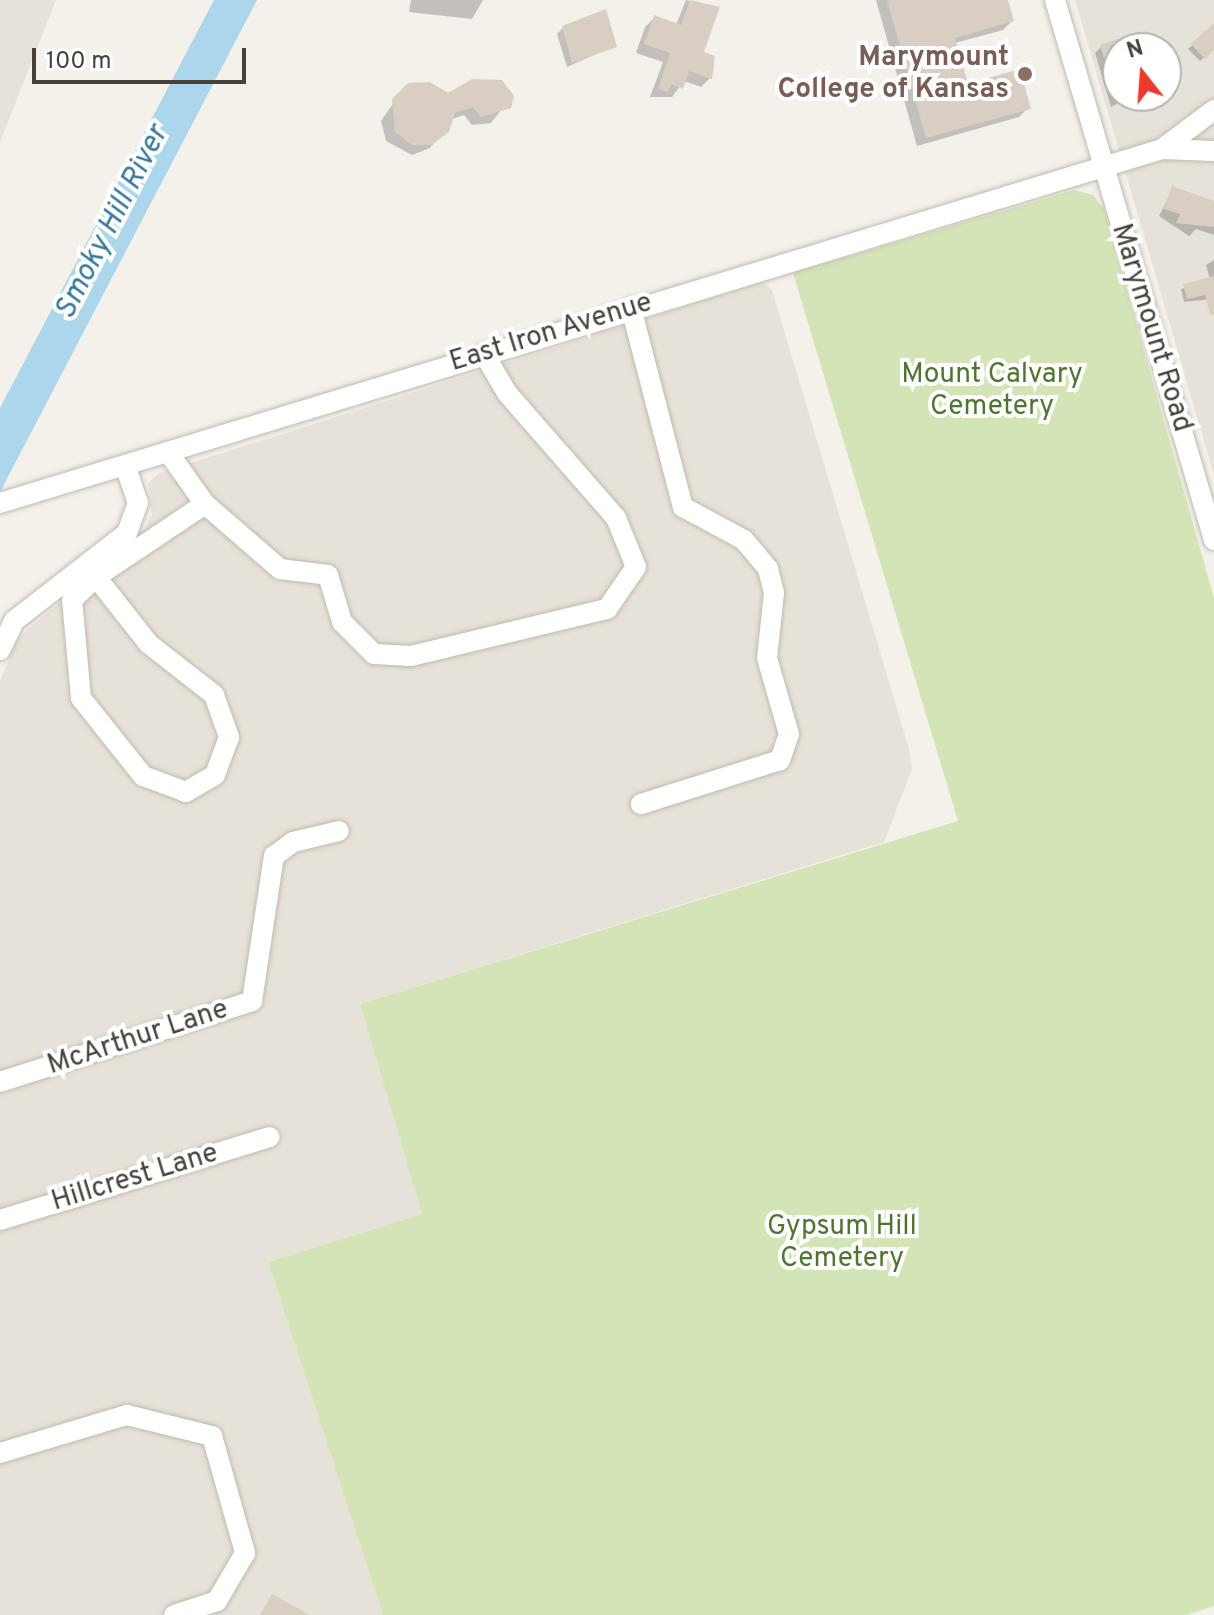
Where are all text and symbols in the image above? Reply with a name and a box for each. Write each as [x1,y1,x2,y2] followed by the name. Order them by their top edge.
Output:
[36,32,250,82] scale bar
[1102,32,1182,112] north arrow
[1124,35,1147,66] text: N
[777,41,1009,107] place label: Marymount College of Kansas
[46,47,112,77] text: 100 m
[1016,65,1034,83] marker: Marymount College of Kansas
[49,120,177,326] water label: Smoky Hill River
[1103,220,1199,436] street label: Marymount Road
[445,286,657,380] street label: East Iron Avenue
[901,358,1083,424] park label: Mount Calvary Cemetery
[43,993,233,1083] street label: McArthur Lane
[48,1137,222,1219] street label: Hillcrest Lane
[767,1210,917,1276] park label: Gypsum Hill Cemetery

